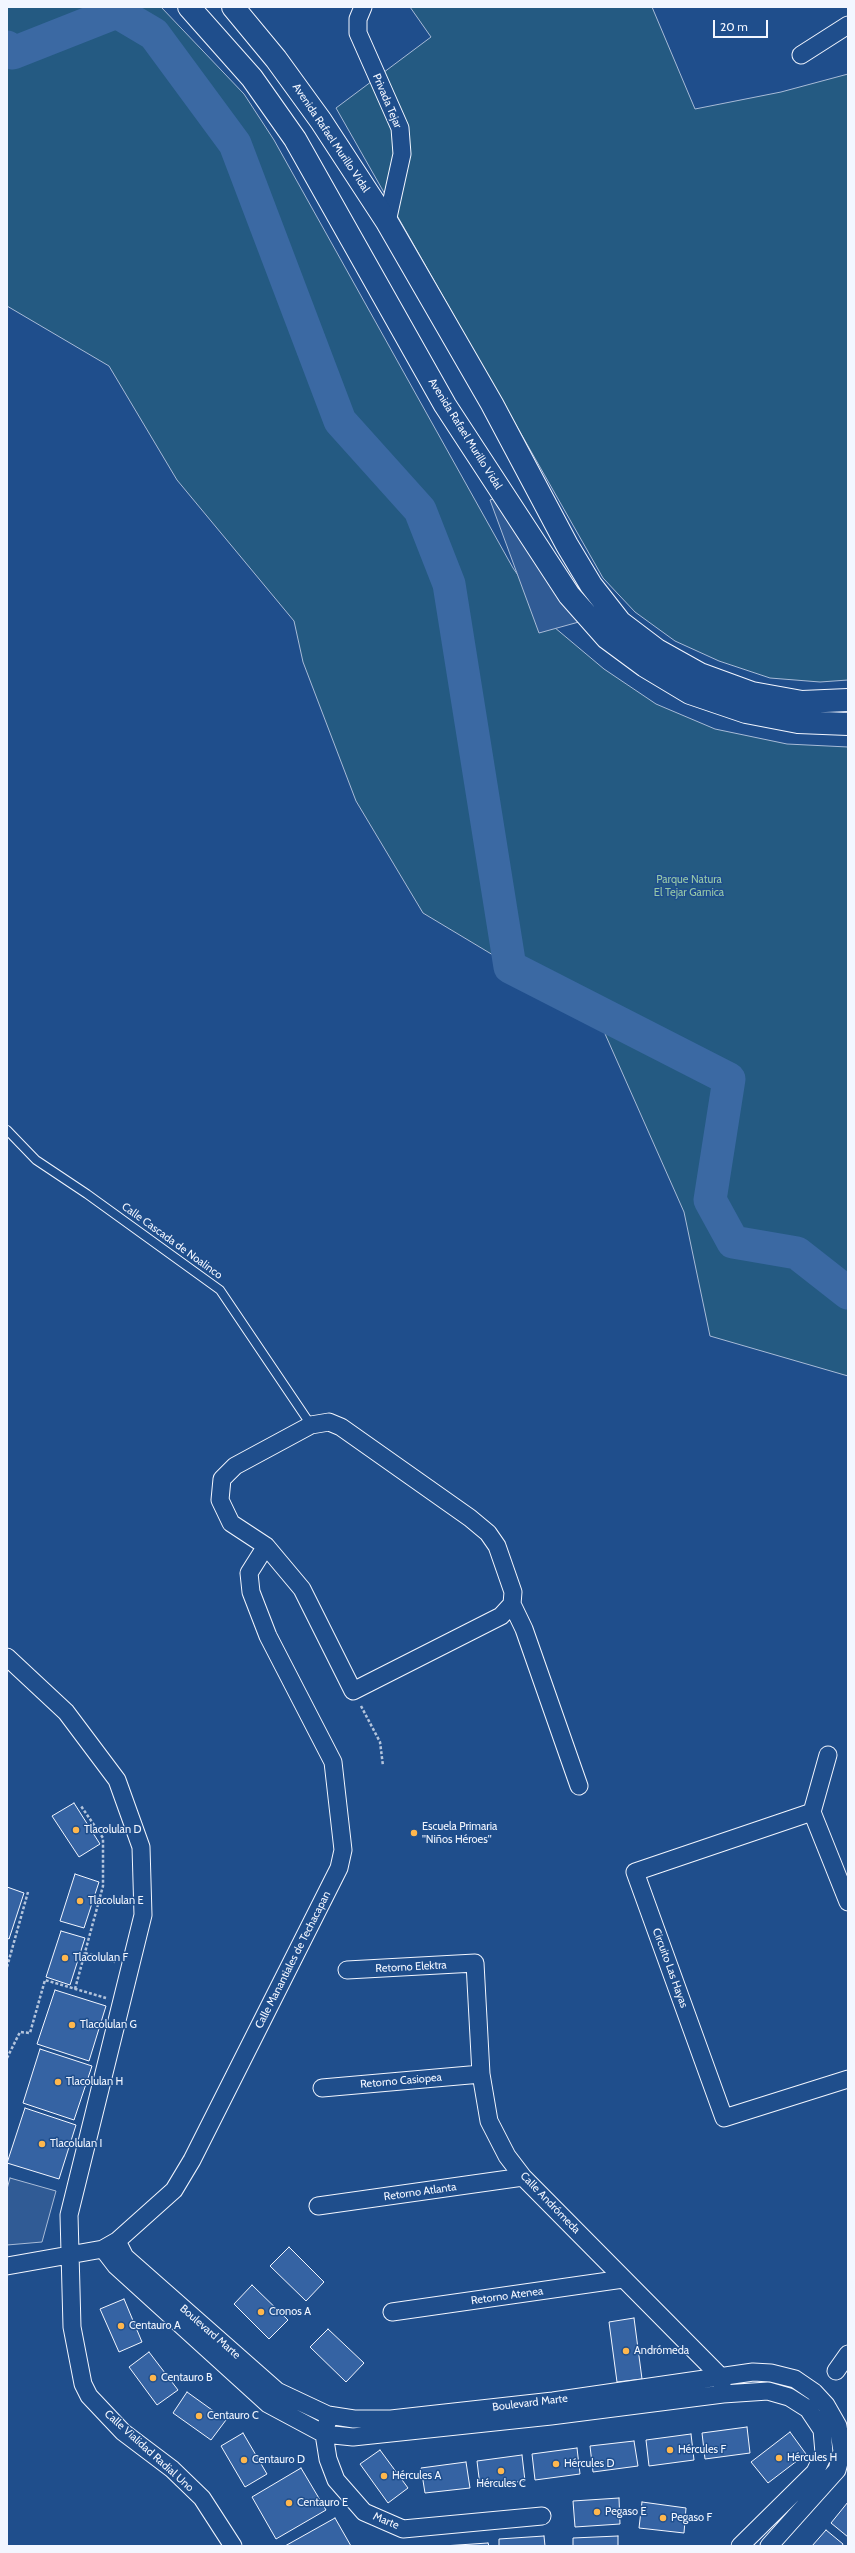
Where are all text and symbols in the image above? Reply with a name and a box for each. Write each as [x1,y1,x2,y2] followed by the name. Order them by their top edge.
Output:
[715,12,770,38] scale bar
[720,19,748,34] text: 20 m
[370,72,404,130] street label: Privada Tejar
[290,81,372,195] street label: Avenida Rafael Murillo Vidal
[425,376,505,492] street label: Avenida Rafael Murillo Vidal
[654,873,724,899] park label: Parque Natura El Tejar Garnica
[119,1200,225,1282] street label: Calle Cascada de Noalinco
[422,1820,497,1846] place label: Escuela Primaria ''Niños Héroes''
[84,1823,141,1837] place label: Tlacolulan D
[71,1825,81,1835] marker: Tlacolulan D
[409,1828,419,1838] marker: Escuela Primaria ''Niños Héroes''
[253,1889,333,2031] street label: Calle Manantiales de Techacapan
[88,1894,144,1908] place label: Tlacolulan E
[75,1896,85,1906] marker: Tlacolulan E
[649,1926,691,2010] street label: Circuito Las Hayas
[73,1951,128,1965] place label: Tlacolulan F
[60,1953,70,1963] marker: Tlacolulan F
[375,1959,447,1975] street label: Retorno Elektra
[80,2018,137,2032] place label: Tlacolulan G
[67,2020,77,2030] marker: Tlacolulan G
[360,2071,442,2091] street label: Retorno Casiopea
[66,2075,123,2089] place label: Tlacolulan H
[53,2077,63,2087] marker: Tlacolulan H
[50,2137,102,2151] place label: Tlacolulan I
[37,2139,47,2149] marker: Tlacolulan I
[517,2170,583,2236] street label: Calle Andrómeda
[383,2180,457,2204] street label: Retorno Atlanta
[470,2284,544,2308] street label: Retorno Atenea
[177,2302,243,2362] street label: Boulevard Marte
[269,2305,311,2319] place label: Cronos A
[256,2307,266,2317] marker: Cronos A
[129,2319,181,2333] place label: Centauro A
[116,2321,126,2331] marker: Centauro A
[634,2344,689,2358] place label: Andrómeda
[621,2346,631,2356] marker: Andrómeda
[161,2371,212,2385] place label: Centauro B
[148,2373,158,2383] marker: Centauro B
[491,2392,569,2414] street label: Boulevard Marte
[102,2407,196,2495] street label: Calle Vialidad Radial Uno
[207,2409,259,2423] place label: Centauro C
[194,2411,204,2421] marker: Centauro C
[678,2443,726,2457] place label: Hércules F
[665,2445,675,2455] marker: Hércules F
[787,2451,837,2465] place label: Hércules H
[252,2453,305,2467] place label: Centauro D
[774,2453,784,2463] marker: Hércules H
[239,2455,249,2465] marker: Centauro D
[564,2457,615,2471] place label: Hércules D
[551,2459,561,2469] marker: Hércules D
[496,2466,506,2476] marker: Hércules C
[392,2469,441,2483] place label: Hércules A
[379,2471,389,2481] marker: Hércules A
[476,2477,526,2491] place label: Hércules C
[297,2496,348,2510] place label: Centauro E
[284,2498,294,2508] marker: Centauro E
[605,2505,647,2519] place label: Pegaso E
[592,2507,602,2517] marker: Pegaso E
[371,2510,401,2532] street label: Marte
[671,2511,712,2525] place label: Pegaso F
[658,2513,668,2523] marker: Pegaso F

